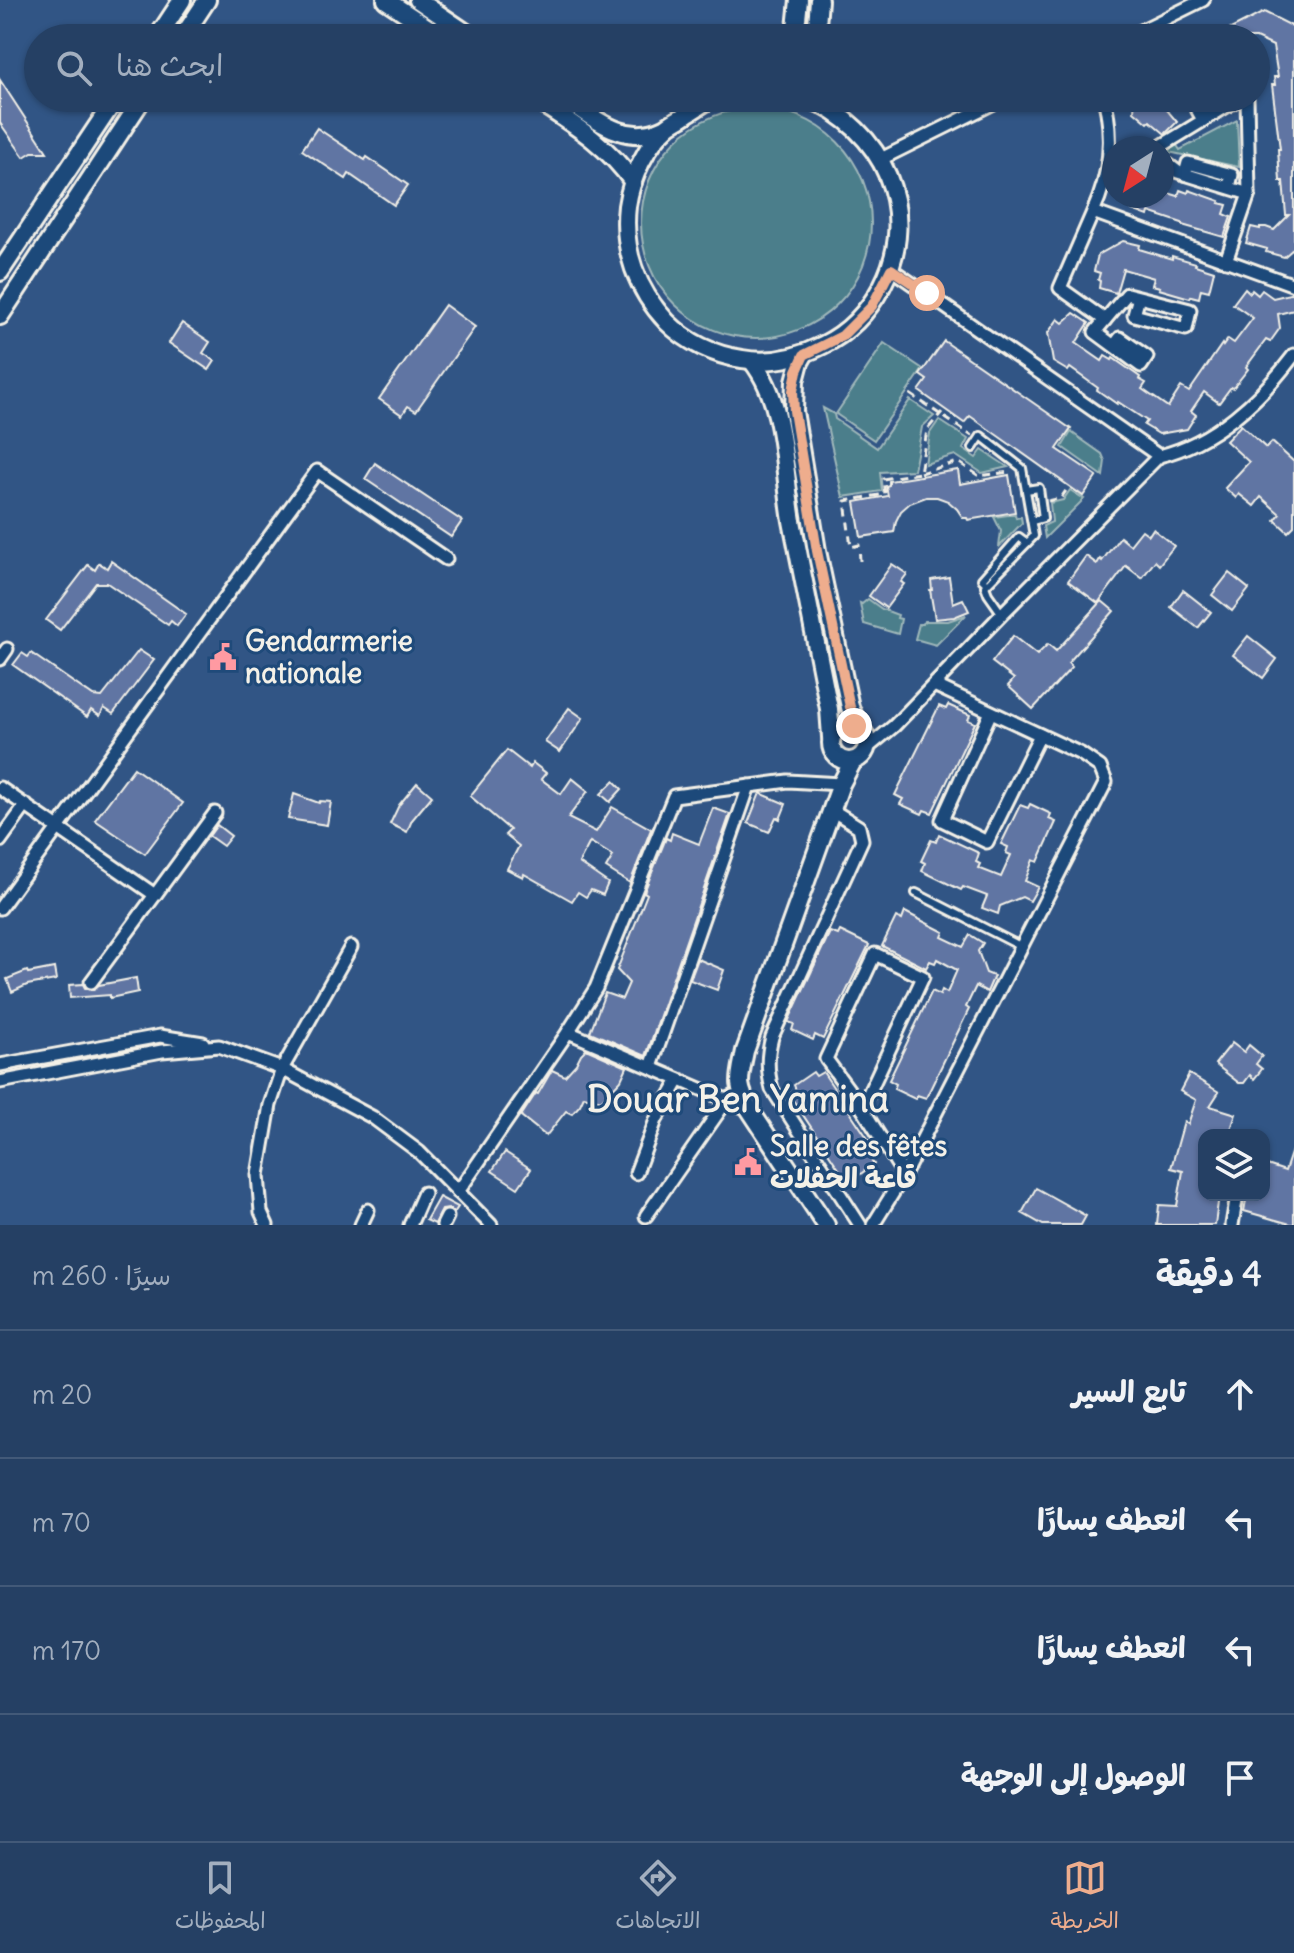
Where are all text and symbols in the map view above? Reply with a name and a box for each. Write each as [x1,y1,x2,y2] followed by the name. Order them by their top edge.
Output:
[24,24,1270,112] search box
[52,46,96,90] icon: search
[116,46,223,84] text: ابحث هنا
[1102,136,1174,208] north arrow
[909,275,945,311] route start
[245,623,413,691] place label: Gendarmerie nationale
[208,642,238,672] public building icon: Gendarmerie nationale
[836,708,872,744] route end
[587,1077,889,1122] district label: Douar Ben Yamina
[770,1128,947,1196] place label: Salle des fêtes قاعة الحفلات
[1198,1129,1270,1201] map controls
[1198,1129,1270,1201] button: layers
[733,1147,763,1177] public building icon: Salle des fêtes قاعة الحفلات
[1156,1252,1262,1295] text: 4 دقيقة
[32,1259,171,1292] text: سيرًا · 260 m
[1072,1372,1186,1410] text: تابع السير
[1218,1372,1262,1416] icon: ahead
[32,1378,92,1411] text: 20 m
[1037,1500,1186,1538] text: انعطف يسارًا
[1218,1500,1262,1544] icon: left
[32,1506,91,1539] text: 70 m
[1037,1628,1186,1666] text: انعطف يسارًا
[1218,1628,1262,1672] icon: left
[32,1634,101,1667] text: 170 m
[961,1756,1186,1794] text: الوصول إلى الوجهة
[1218,1756,1262,1800] icon: arrive
[175,1856,266,1940] tab: المحفوظات
[615,1856,700,1940] tab: الاتجاهات
[1050,1856,1119,1940] tab: الخريطة

